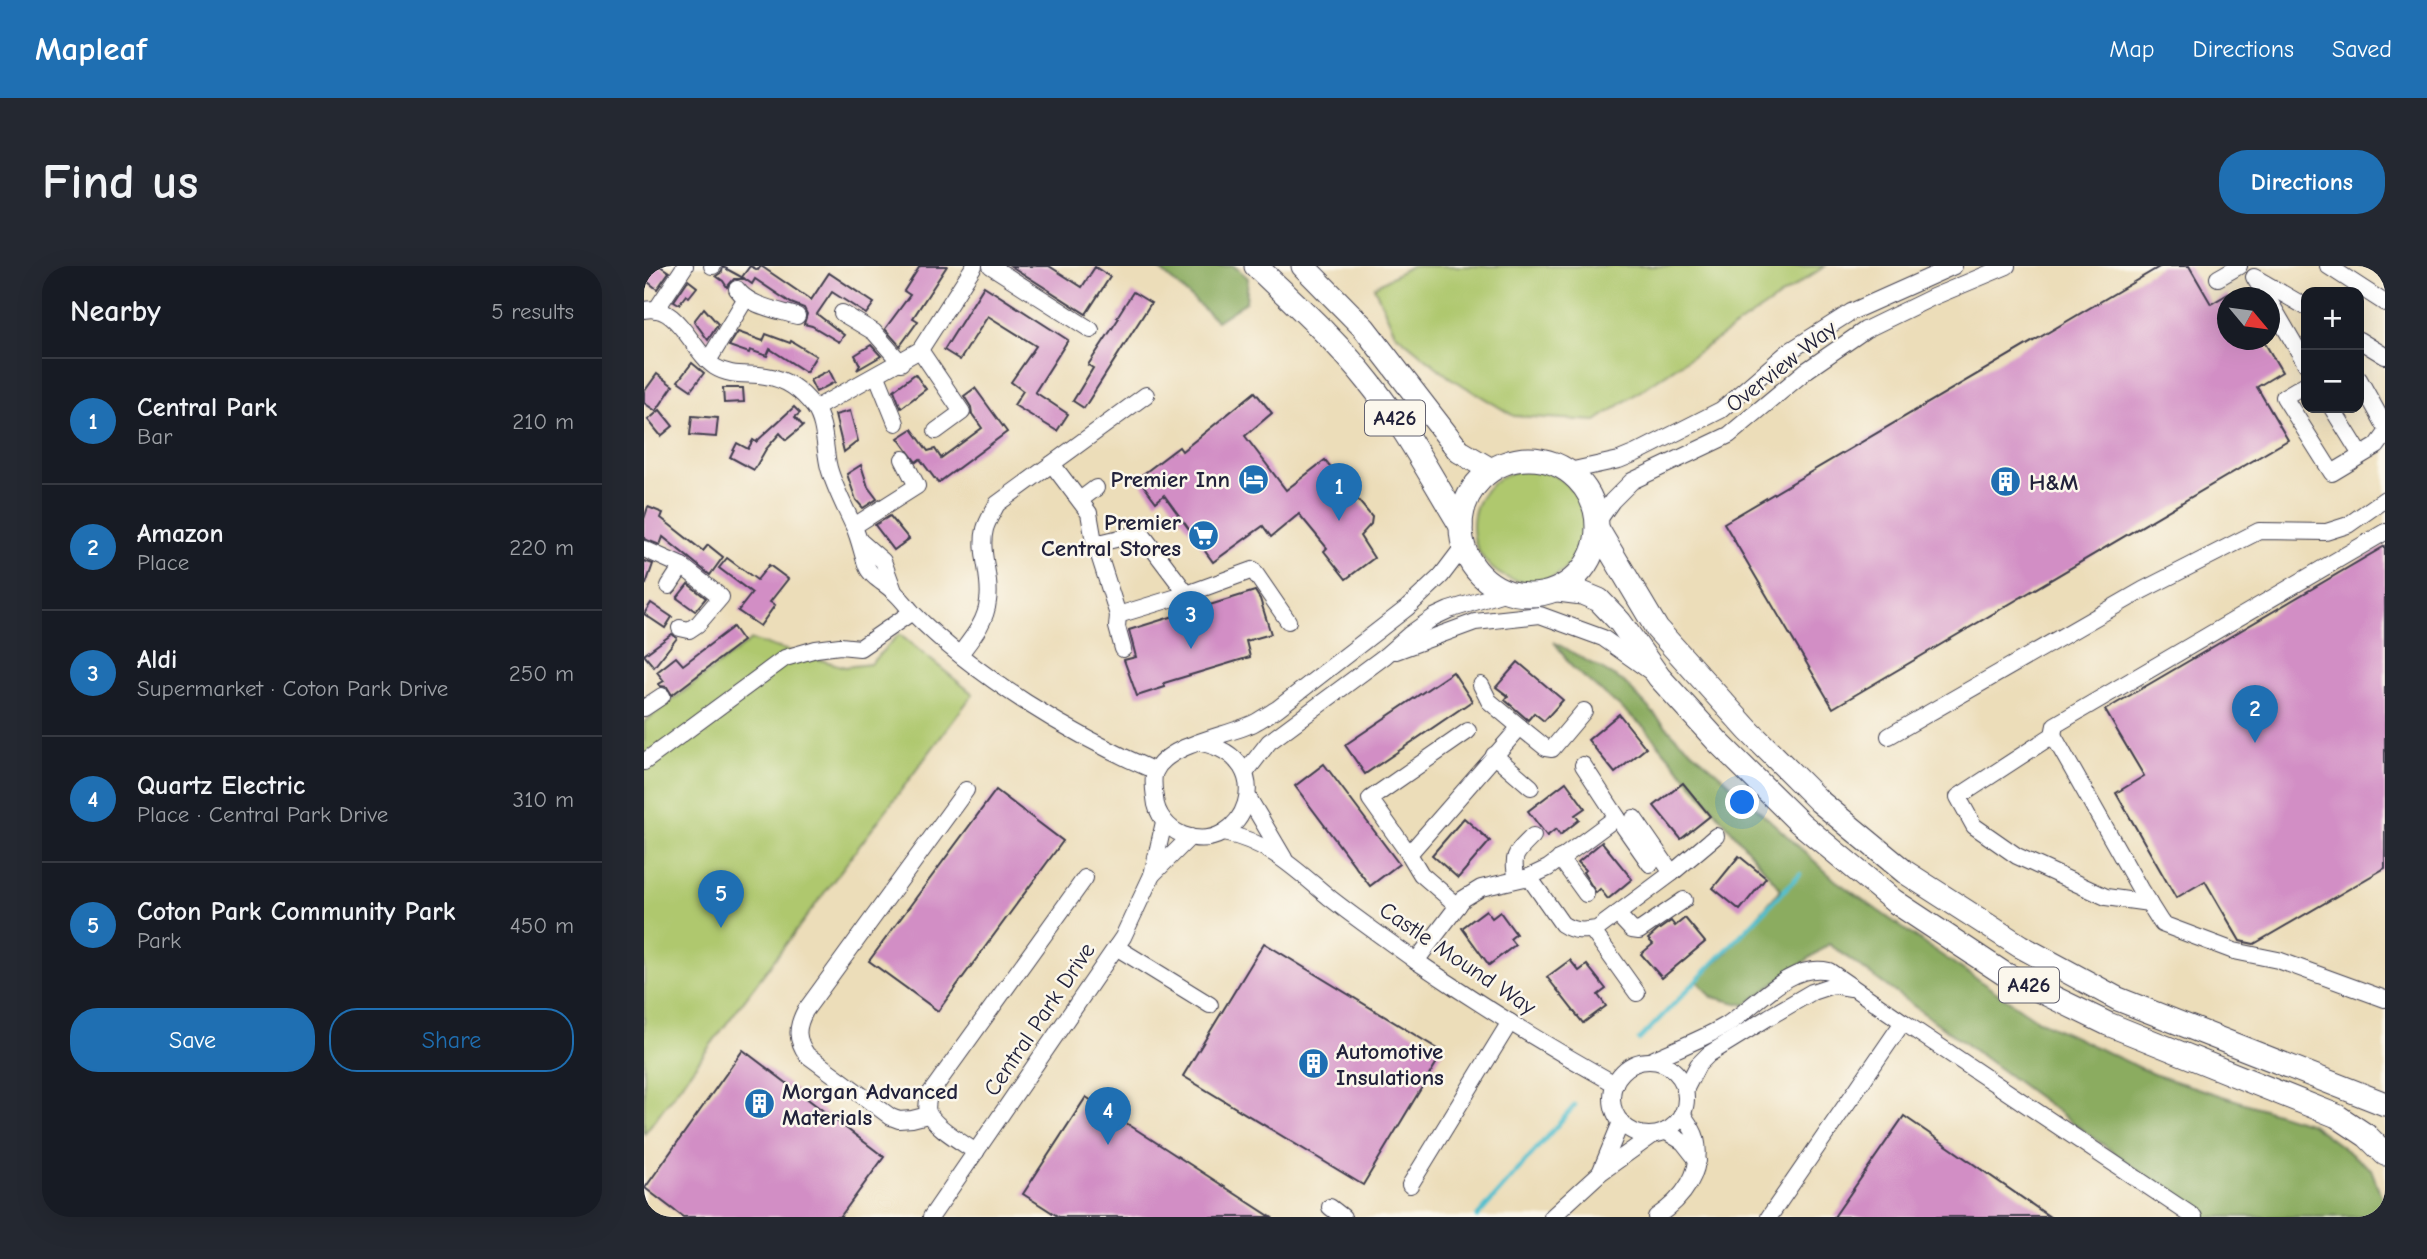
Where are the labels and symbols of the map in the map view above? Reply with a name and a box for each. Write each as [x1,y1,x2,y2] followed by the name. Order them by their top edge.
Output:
[2217,287,2280,350] north arrow
[1721,314,1843,418] street label: Overview Way
[1365,400,1425,436] road number: A426
[1236,462,1270,496] hotel icon: Premier Inn
[1316,463,1362,521] pin: 1
[1989,465,2023,499] building icon: H&M
[1110,466,1230,493] place label: Premier Inn
[2029,469,2078,496] place label: H&M
[1041,509,1182,562] place label: Premier Central Stores
[1187,518,1221,552] supermarket icon: Premier Central Stores
[1168,591,1214,649] pin: 3
[2232,685,2278,743] pin: 2
[1725,785,1759,819] your location
[698,870,744,928] pin: 5
[1374,896,1542,1021] street label: Castle Mound Way
[978,937,1101,1101] street label: Central Park Drive
[1999,968,2059,1002] road number: A426
[1336,1038,1444,1091] place label: Automotive Insulations
[1296,1047,1330,1081] building icon: Automotive Insulations
[782,1078,958,1131] place label: Morgan Advanced Materials
[742,1087,776,1121] building icon: Morgan Advanced Materials
[1085,1087,1131,1145] pin: 4

